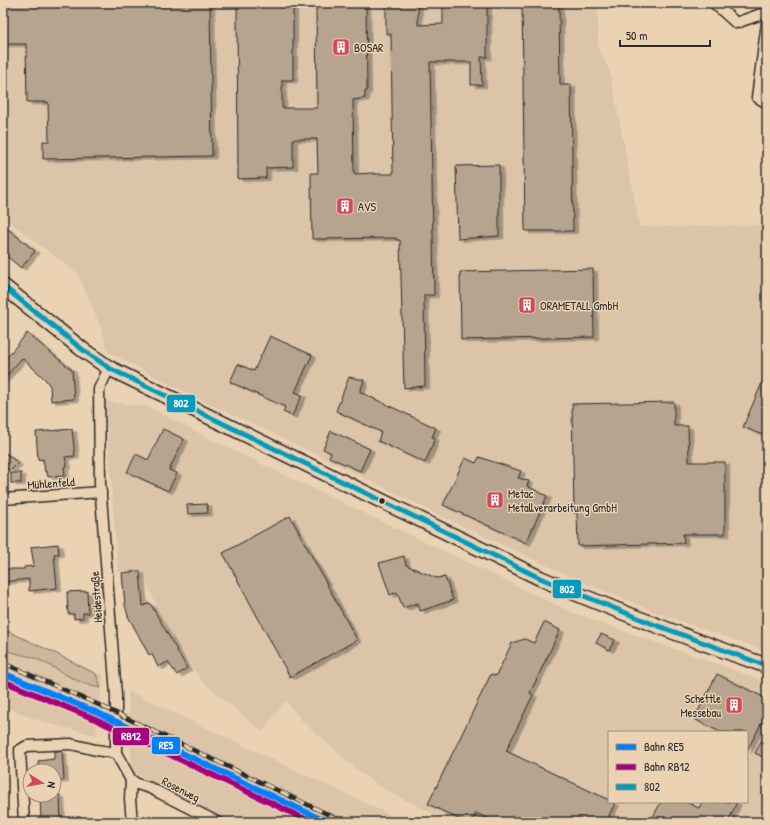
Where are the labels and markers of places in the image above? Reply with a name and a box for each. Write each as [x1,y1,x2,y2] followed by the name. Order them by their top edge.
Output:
[331,37,351,57] building icon: BOSAR
[354,39,384,56] place label: BOSAR
[335,196,355,216] building icon: AVS
[358,198,377,215] place label: AVS
[517,295,537,315] building icon: ORAMETALL GmbH
[540,297,618,314] place label: ORAMETALL GmbH
[508,485,617,516] place label: Metac Metallverarbeitung GmbH
[485,490,505,510] building icon: Metac Metallverarbeitung GmbH
[377,496,387,506] unlabelled marker
[681,690,721,721] place label: Schettle Messebau
[724,695,744,715] building icon: Schettle Messebau

